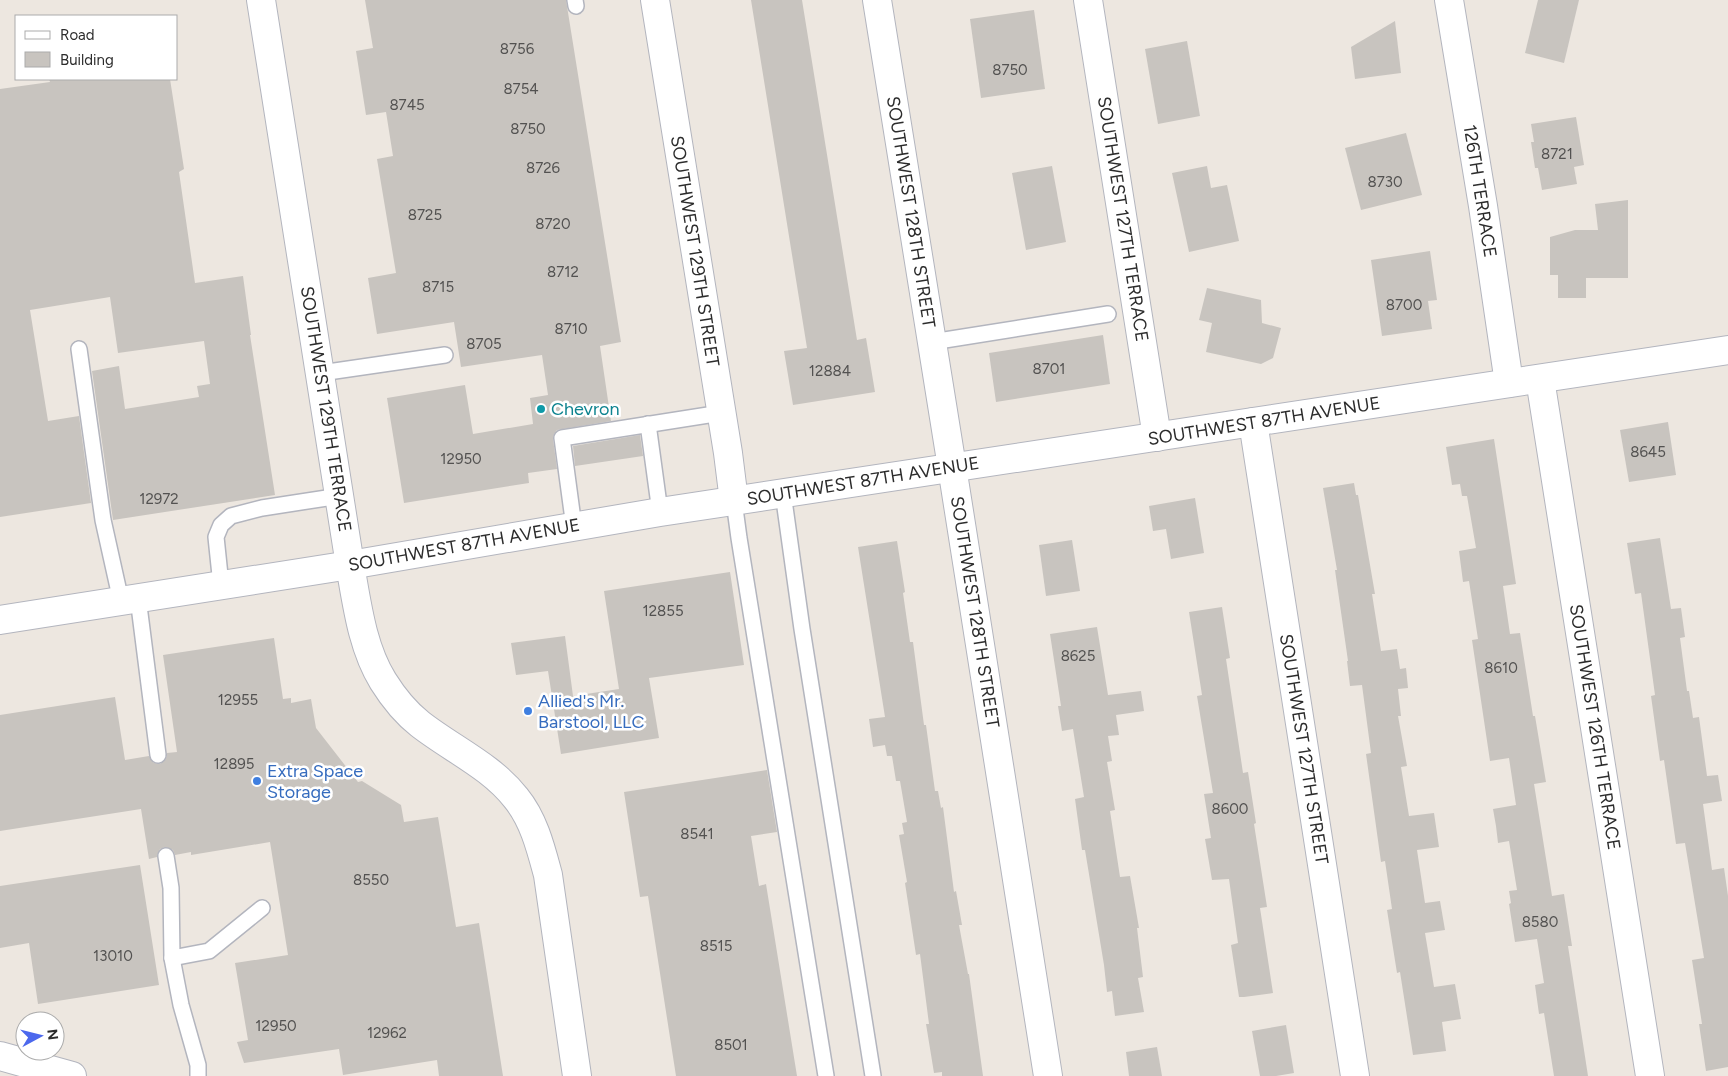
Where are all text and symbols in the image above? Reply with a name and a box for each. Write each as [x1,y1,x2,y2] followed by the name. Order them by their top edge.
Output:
[15,15,178,80] legend
[60,26,95,44] text: Road
[500,40,535,58] house number: 8756
[60,51,114,69] text: Building
[992,61,1028,79] house number: 8750
[503,80,539,98] house number: 8754
[882,95,940,330] street label: SOUTHWEST 128TH STREET
[1093,95,1153,343] street label: SOUTHWEST 127TH TERRACE
[389,96,425,114] house number: 8745
[510,120,546,138] house number: 8750
[1459,123,1501,259] street label: 126TH TERRACE
[666,134,724,368] street label: SOUTHWEST 129TH STREET
[1541,145,1573,163] house number: 8721
[526,159,561,177] house number: 8726
[1367,173,1403,191] house number: 8730
[408,206,442,224] house number: 8725
[535,215,571,233] house number: 8720
[547,263,579,281] house number: 8712
[422,278,454,296] house number: 8715
[296,285,356,533] street label: SOUTHWEST 129TH TERRACE
[1386,296,1422,314] house number: 8700
[554,320,588,338] house number: 8710
[466,335,502,353] house number: 8705
[1032,360,1066,378] house number: 8701
[809,362,851,380] house number: 12884
[1146,392,1382,450] street label: SOUTHWEST 87TH AVENUE
[551,398,620,420] place label: Chevron
[535,403,547,415] marker: Chevron
[1630,443,1666,461] house number: 8645
[440,450,482,468] house number: 12950
[745,452,981,510] street label: SOUTHWEST 87TH AVENUE
[139,490,179,508] house number: 12972
[946,495,1004,730] street label: SOUTHWEST 128TH STREET
[346,514,582,576] street label: SOUTHWEST 87TH AVENUE
[642,602,684,620] house number: 12855
[1565,603,1625,851] street label: SOUTHWEST 126TH TERRACE
[1275,632,1333,866] street label: SOUTHWEST 127TH STREET
[1061,647,1095,665] house number: 8625
[1484,659,1518,677] house number: 8610
[538,690,644,733] place label: Allied's Mr. Barstool, LLC
[218,691,258,709] house number: 12955
[522,705,534,717] marker: Allied's Mr. Barstool, LLC
[214,755,254,773] house number: 12895
[267,760,363,803] place label: Extra Space Storage
[251,775,263,787] marker: Extra Space Storage
[1212,800,1248,818] house number: 8600
[680,825,714,843] house number: 8541
[353,871,389,889] house number: 8550
[1522,913,1558,931] house number: 8580
[700,937,732,955] house number: 8515
[93,947,133,965] house number: 13010
[15,1011,65,1061] north arrow
[255,1017,297,1035] house number: 12950
[367,1024,407,1042] house number: 12962
[43,1028,62,1041] text: N
[714,1036,748,1054] house number: 8501

